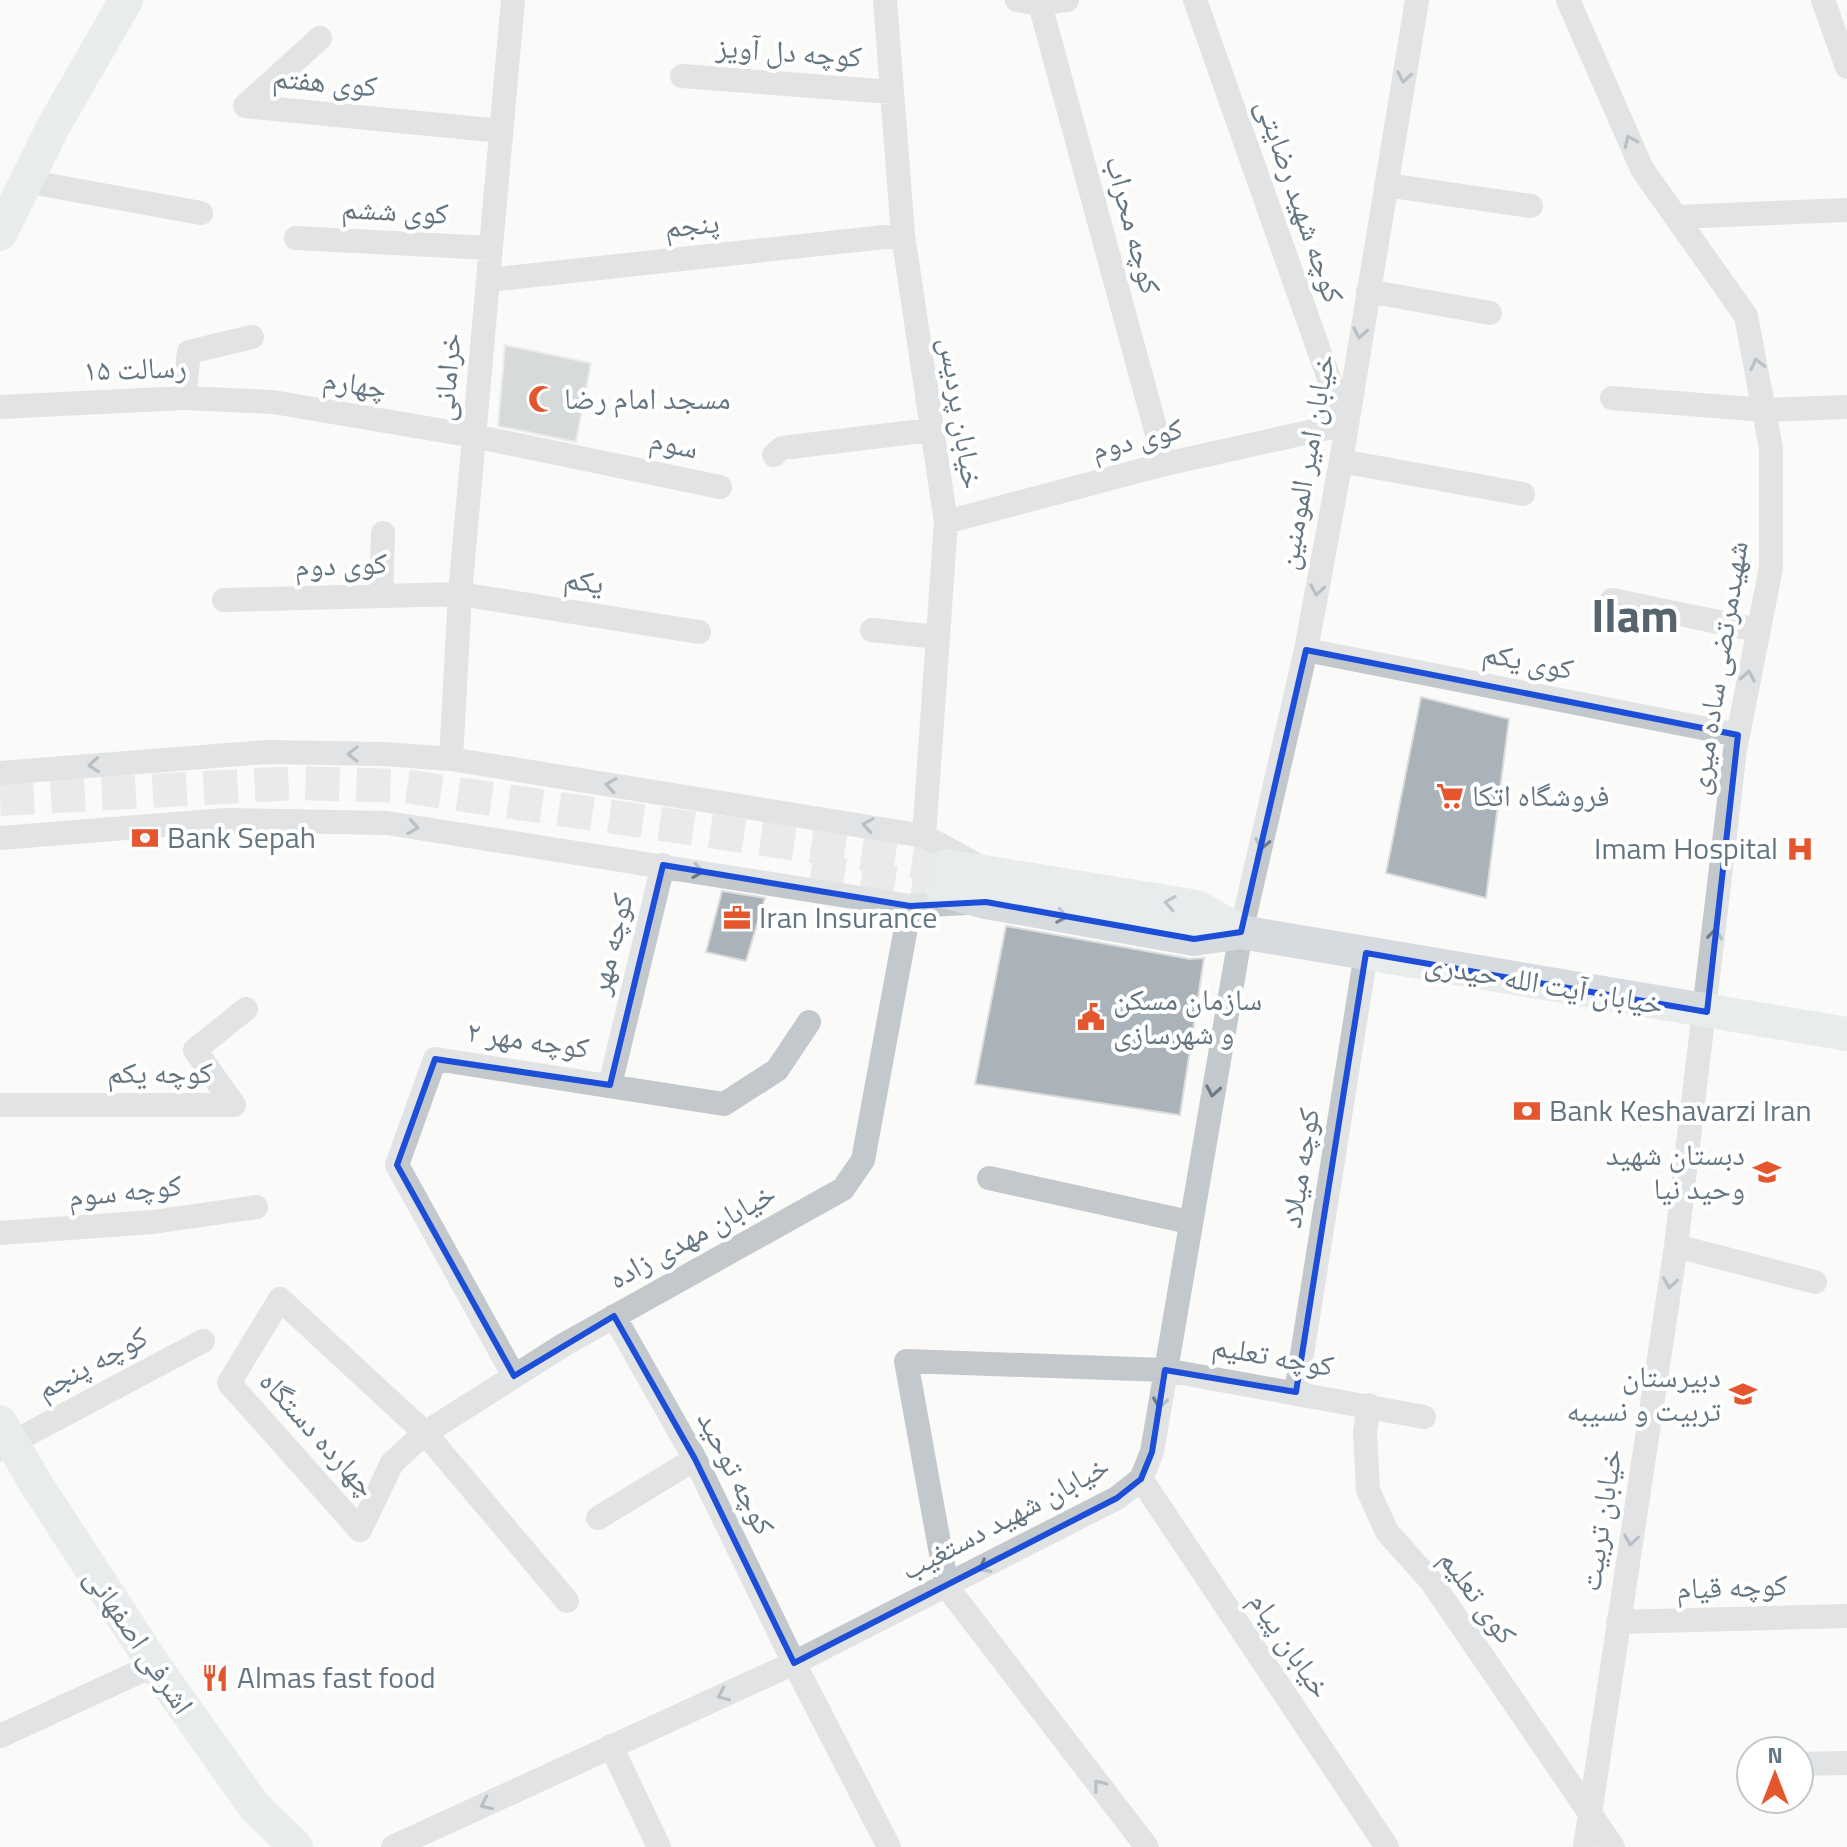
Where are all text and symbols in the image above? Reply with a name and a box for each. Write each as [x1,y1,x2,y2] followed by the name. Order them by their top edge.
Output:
[714,23,864,79] street label: کوچه دل آویز
[271,54,379,108] street label: کوی هفتم
[1396,70,1413,84] one-way arrow
[1245,92,1357,309] street label: کوچه شهید رضایتی
[1624,135,1640,149] one-way arrow
[1093,150,1175,299] street label: کوچه محراب
[340,184,450,236] street label: کوی ششم
[662,198,722,250] street label: پنجم
[1353,326,1370,340] one-way arrow
[419,331,473,423] street label: خرامانی
[927,334,997,492] street label: خیابان پردیس
[83,343,187,393] street label: رسالت ۱۵
[1263,350,1347,573] street label: خیابان امیر المومنین
[320,355,391,411] street label: چهارم
[1749,358,1766,371] one-way arrow
[564,375,731,421] place label: مسجد امام رضا
[527,384,557,414] mosque icon: مسجد امام رضا
[1086,404,1187,472] street label: کوی دوم
[646,415,703,471] street label: سوم
[1674,538,1760,798] street label: شهیدمرتضی ساده میری
[294,539,388,589] street label: کوی دوم
[561,554,607,606] street label: یکم
[1591,580,1679,650] district label: Ilam
[1310,583,1327,596] one-way arrow
[1479,629,1578,691] street label: کوی یکم
[1739,670,1756,683] one-way arrow
[346,745,359,762] one-way arrow
[87,756,100,773] one-way arrow
[1472,772,1610,818] place label: فروشگاه اتکا
[604,777,618,794] one-way arrow
[1435,781,1465,811] supermarket icon: فروشگاه اتکا
[167,814,316,860] place label: Bank Sepah
[406,818,420,835] one-way arrow
[861,818,875,835] one-way arrow
[130,823,160,853] bank icon: Bank Sepah
[1594,825,1778,871] place label: Imam Hospital
[1785,834,1815,864] hospital icon: Imam Hospital
[1254,836,1271,850] one-way arrow
[691,861,704,878] one-way arrow
[575,888,645,1000] street label: کوچه مهر
[759,894,937,940] place label: Iran Insurance
[1163,895,1177,912] one-way arrow
[722,903,752,933] office icon: Iran Insurance
[1056,906,1069,923] one-way arrow
[1706,927,1723,940] one-way arrow
[1421,939,1667,1027] street label: خیابان آیت الله حیدری
[1113,976,1262,1056] place label: سازمان مسکن و شهرسازی
[1076,1002,1106,1032] public building icon: سازمان مسکن و شهرسازی
[464,1008,592,1070] street label: کوچه مهر ۲
[107,1049,213,1095] street label: کوچه یکم
[1205,1084,1222,1098] one-way arrow
[1549,1087,1812,1133] place label: Bank Keshavarzi Iran
[1512,1096,1542,1126] bank icon: Bank Keshavarzi Iran
[1267,1105,1331,1231] street label: کوچه میلاد
[1606,1131,1745,1211] place label: دبستان شهید وحید نیا
[1752,1157,1782,1187] school or university icon: دبستان شهید وحید نیا
[66,1161,184,1219] street label: کوچه سوم
[599,1170,784,1300] street label: خیابان مهدی زاده
[1662,1276,1679,1290] one-way arrow
[27,1313,156,1411] street label: کوچه پنجم
[1209,1322,1337,1388] street label: کوچه تعلیم
[1567,1353,1721,1433] place label: دبیرستان تربیت و نسیبه
[249,1359,389,1507] street label: چهارده دستگاه
[1728,1379,1758,1409] school or university icon: دبیرستان تربیت و نسیبه
[1152,1396,1169,1409] one-way arrow
[686,1402,788,1543] street label: کوچه توحید
[892,1443,1117,1592] street label: خیابان شهید دستغیب
[1566,1445,1634,1594] street label: خیابان تربیت
[1623,1533,1640,1547] one-way arrow
[1428,1539,1529,1654] street label: کوی تعلیم
[74,1558,206,1723] street label: اشرفی اصفهانی
[977,1558,992,1573] one-way arrow
[1676,1561,1788,1611] street label: کوچه قیام
[1238,1581,1344,1707] street label: خیابان پیام
[237,1654,436,1700] place label: Almas fast food
[200,1663,230,1693] restaurant icon: Almas fast food
[716,1686,731,1702] one-way arrow
[1735,1735,1815,1815] north arrow
[1767,1738,1783,1772] text: N
[1095,1779,1109,1794] one-way arrow
[480,1794,495,1810] one-way arrow

